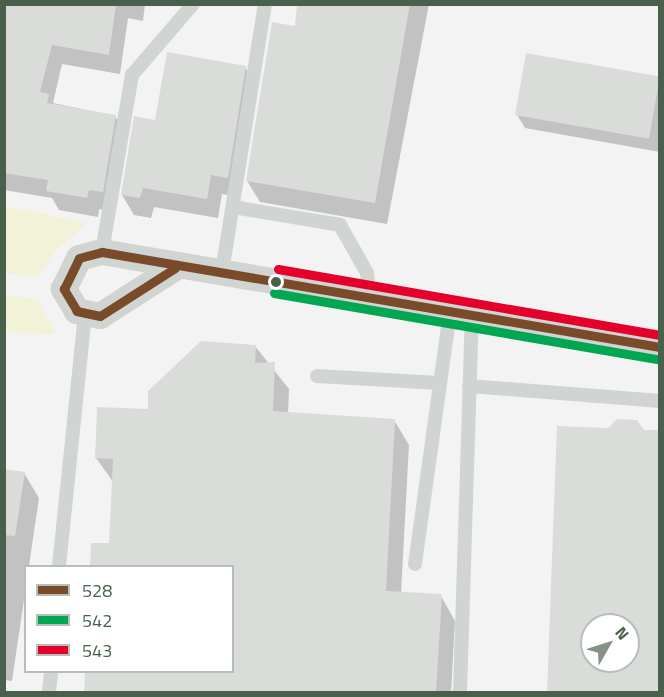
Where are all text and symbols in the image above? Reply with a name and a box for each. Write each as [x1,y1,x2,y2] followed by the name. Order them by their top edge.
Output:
[270,276,282,288] unlabelled marker
[24,565,234,673] legend
[82,577,112,604] text: 528
[82,607,112,634] text: 542
[580,613,640,673] north arrow
[610,621,635,645] text: N
[82,637,112,664] text: 543

